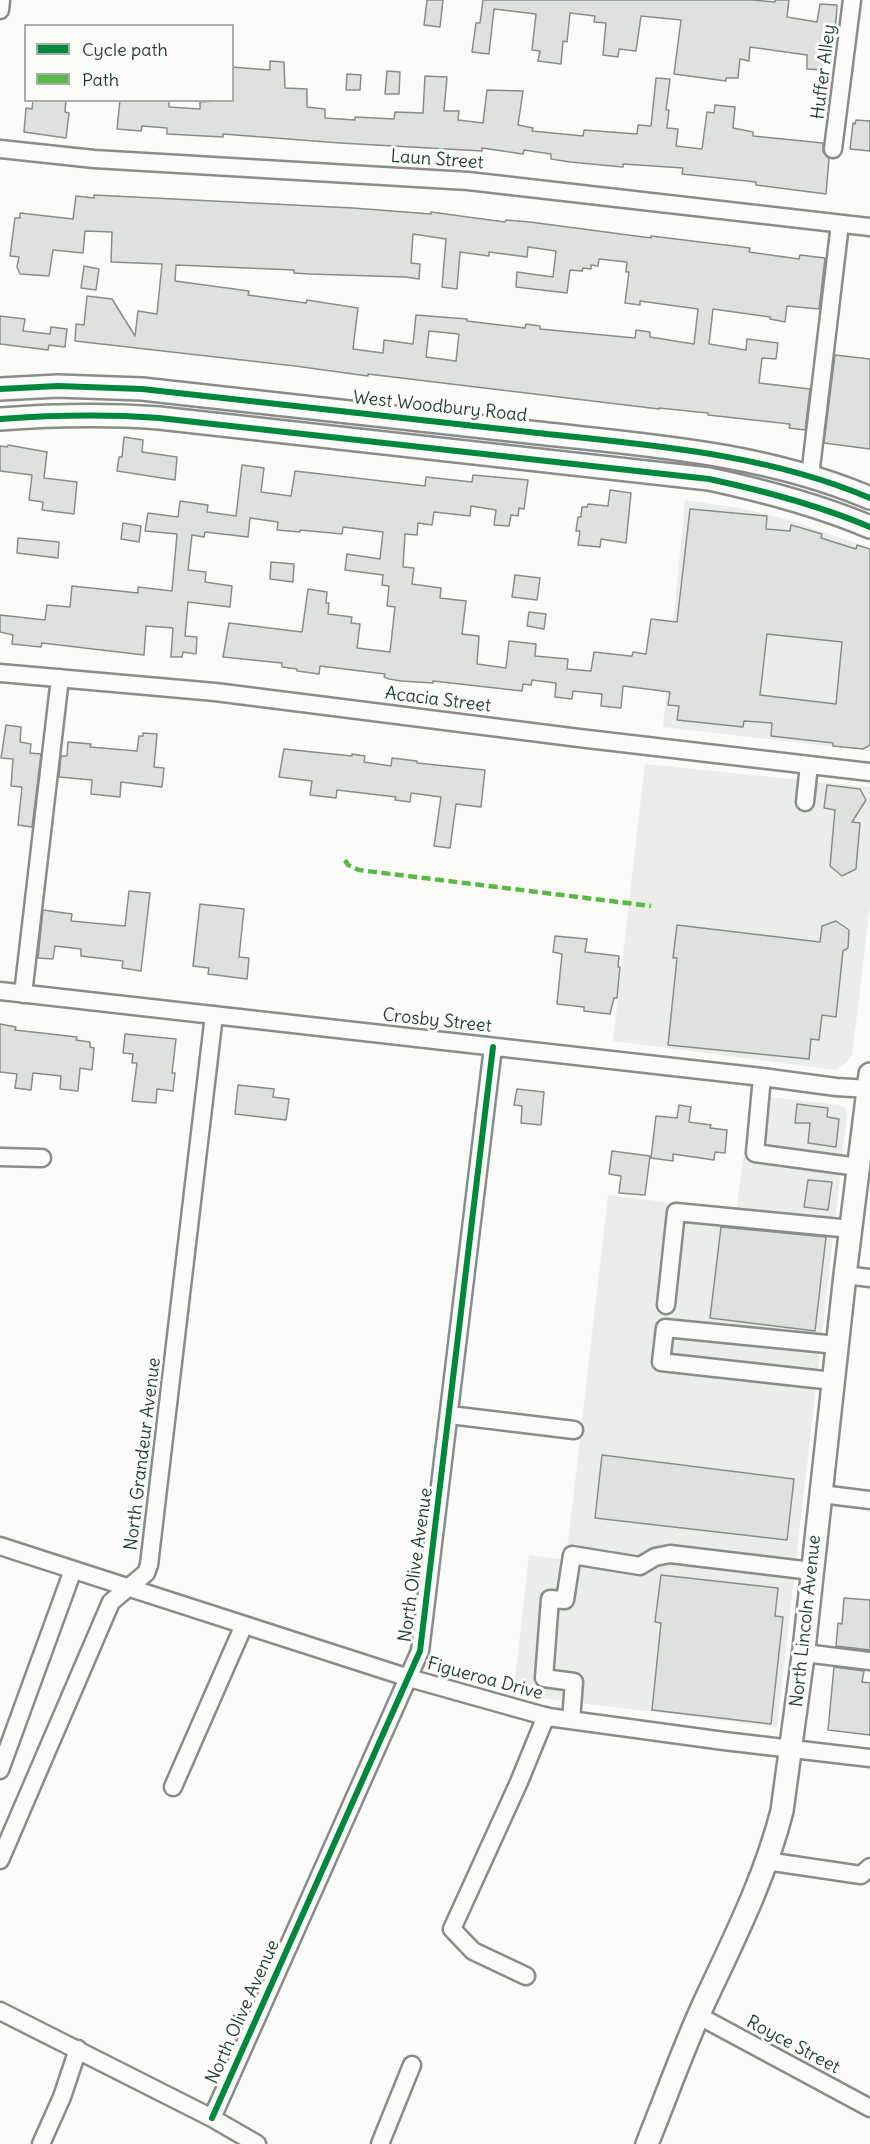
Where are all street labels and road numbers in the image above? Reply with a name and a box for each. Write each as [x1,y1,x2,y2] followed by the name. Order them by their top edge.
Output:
[807,23,841,121] street label: Huffer Alley
[390,146,484,174] street label: Laun Street
[352,387,528,427] street label: West Woodbury Road
[384,683,492,717] street label: Acacia Street
[381,1005,493,1037] street label: Crosby Street
[120,1356,166,1552] street label: North Grandeur Avenue
[394,1486,438,1644] street label: North Olive Avenue
[786,1534,826,1708] street label: North Lincoln Avenue
[425,1653,545,1705] street label: Figueroa Drive
[202,1937,284,2087] street label: North Olive Avenue
[743,2011,843,2079] street label: Royce Street

